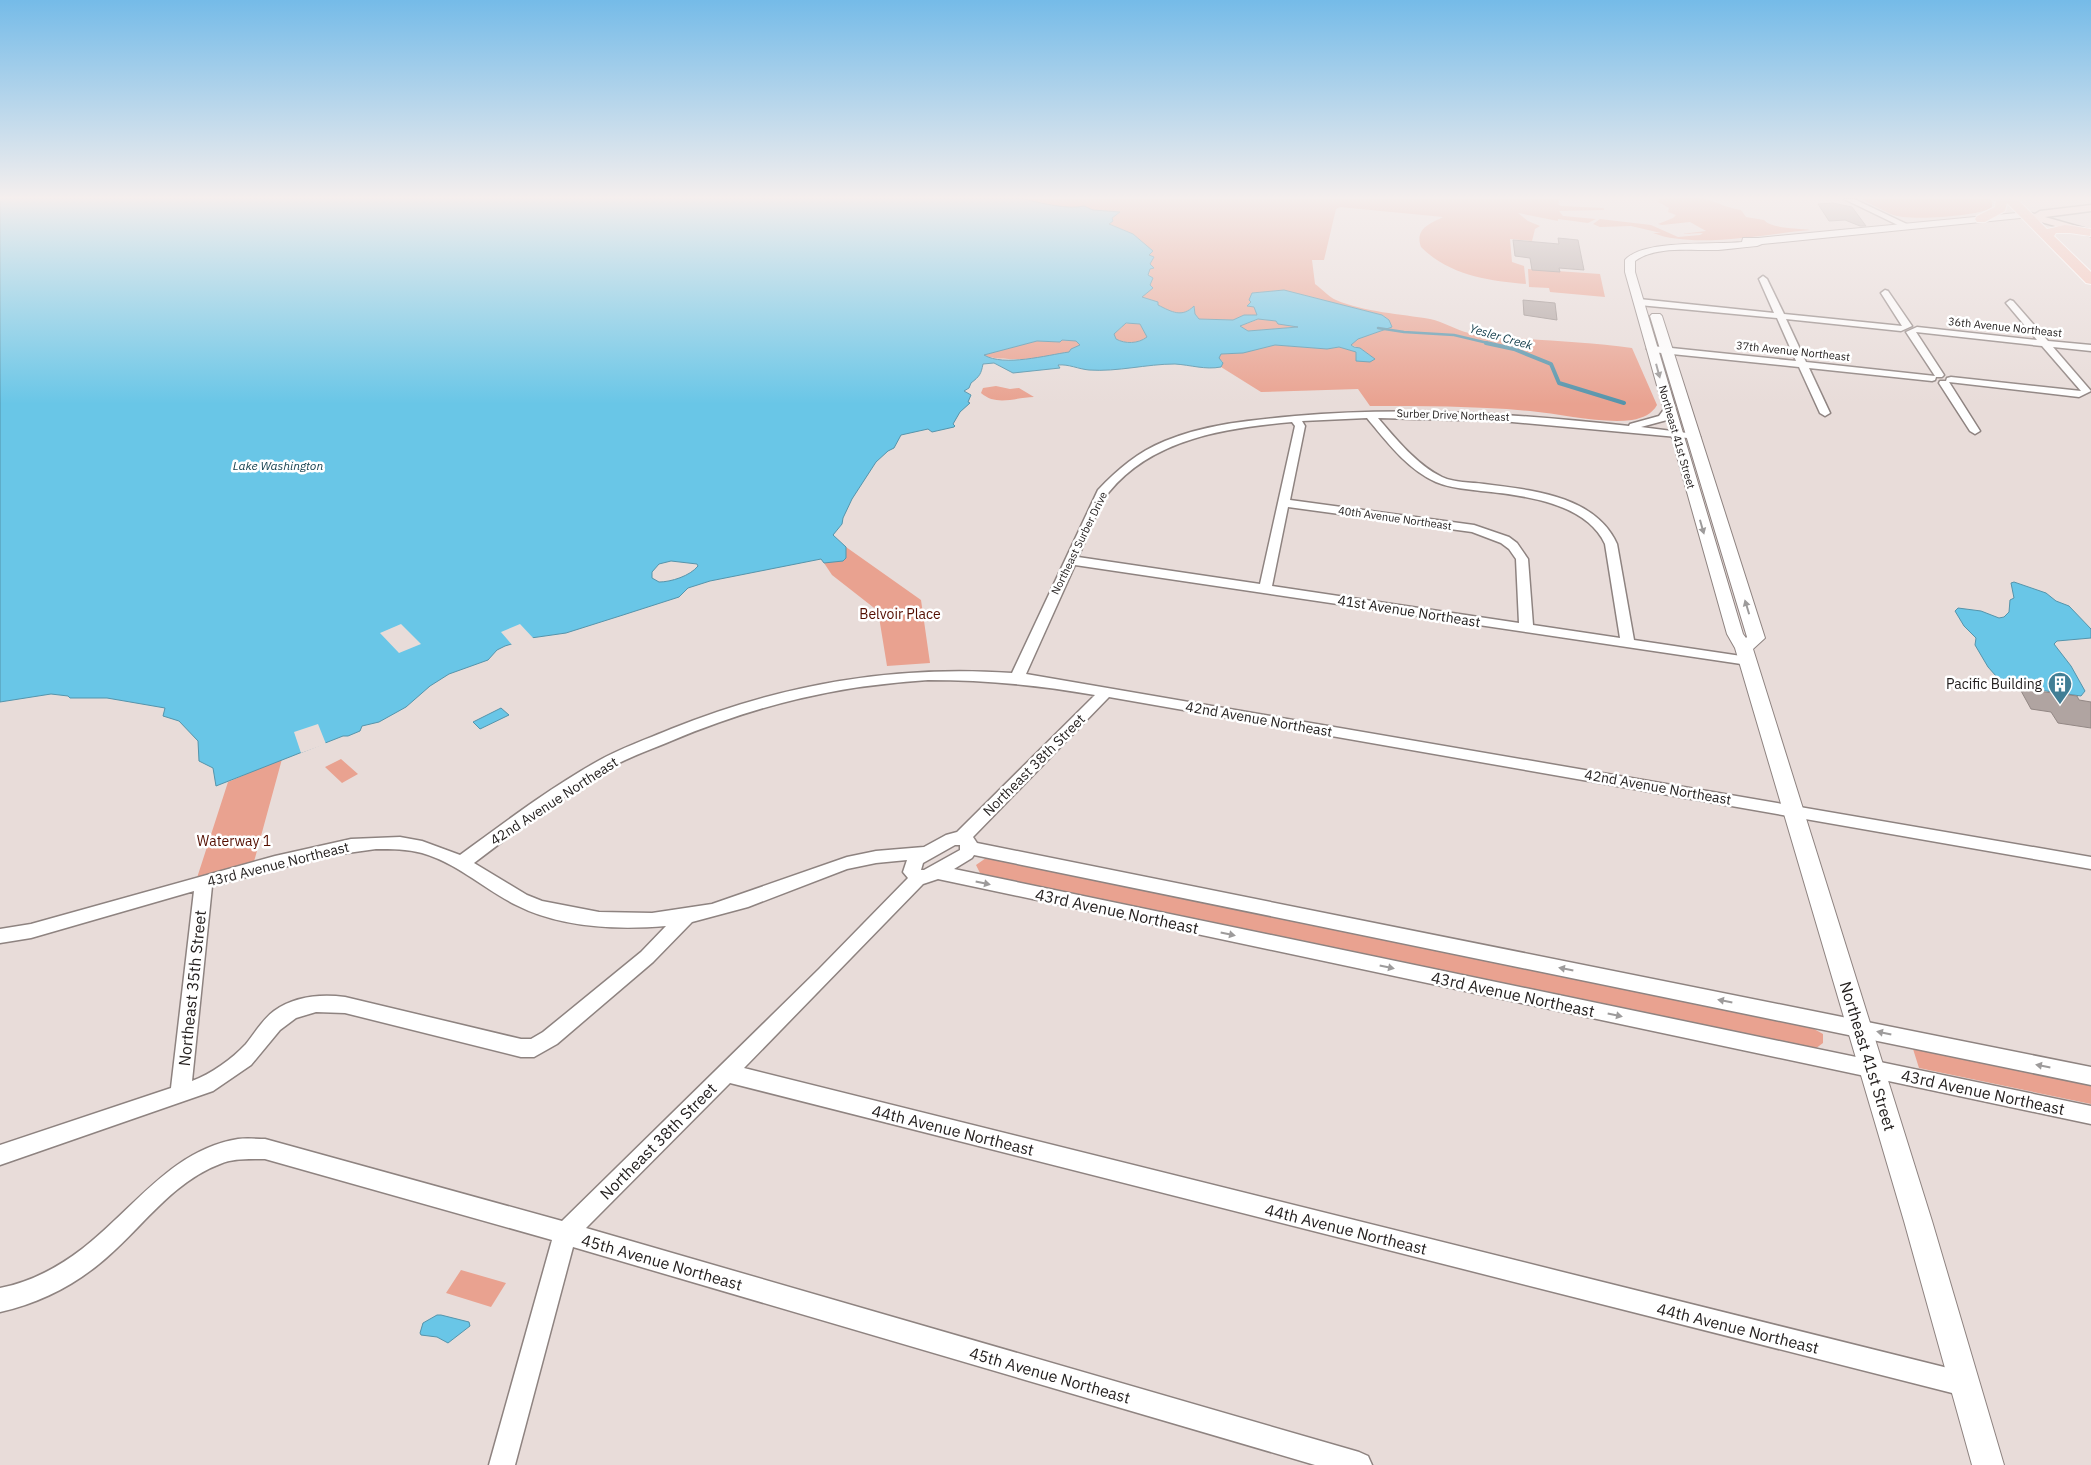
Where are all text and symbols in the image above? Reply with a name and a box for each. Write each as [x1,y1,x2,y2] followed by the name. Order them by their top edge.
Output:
[1947,314,2063,340] street label: 36th Avenue Northeast
[1468,320,1535,353] water label: Yesler Creek
[1735,338,1851,364] street label: 37th Avenue Northeast
[1655,363,1663,378] one-way arrow
[1656,384,1698,490] street label: Northeast 41st Street
[1396,406,1510,424] street label: Surber Drive Northeast
[233,458,323,473] water label: Lake Washington
[1048,489,1110,597] street label: Northeast Surber Drive
[1337,503,1453,533] street label: 40th Avenue Northeast
[1699,520,1707,535] one-way arrow
[1336,591,1482,631] street label: 41st Avenue Northeast
[1742,599,1750,614] one-way arrow
[859,605,941,623] park label: Belvoir Place
[2047,671,2073,705] building icon: Pacific Building
[1946,675,2043,693] place label: Pacific Building
[1184,697,1334,741] street label: 42nd Avenue Northeast
[979,710,1089,820] street label: Northeast 38th Street
[487,753,621,849] street label: 42nd Avenue Northeast
[1583,765,1733,809] street label: 42nd Avenue Northeast
[197,832,271,850] park label: Waterway 1
[205,838,351,890] street label: 43rd Avenue Northeast
[976,879,992,887] one-way arrow
[1033,884,1201,938] street label: 43rd Avenue Northeast
[174,909,210,1067] street label: Northeast 35th Street
[1220,930,1236,938] one-way arrow
[1380,963,1395,971] one-way arrow
[1557,964,1573,972] one-way arrow
[1429,967,1597,1021] street label: 43rd Avenue Northeast
[1836,979,1900,1133] street label: Northeast 41st Street
[1717,997,1732,1005] one-way arrow
[1607,1011,1622,1019] one-way arrow
[1876,1029,1892,1037] one-way arrow
[2036,1062,2051,1070] one-way arrow
[1899,1065,2067,1119] street label: 43rd Avenue Northeast
[595,1078,721,1204] street label: Northeast 38th Street
[870,1100,1036,1160] street label: 44th Avenue Northeast
[1263,1199,1429,1259] street label: 44th Avenue Northeast
[579,1229,745,1295] street label: 45th Avenue Northeast
[1655,1298,1821,1358] street label: 44th Avenue Northeast
[967,1342,1133,1408] street label: 45th Avenue Northeast

